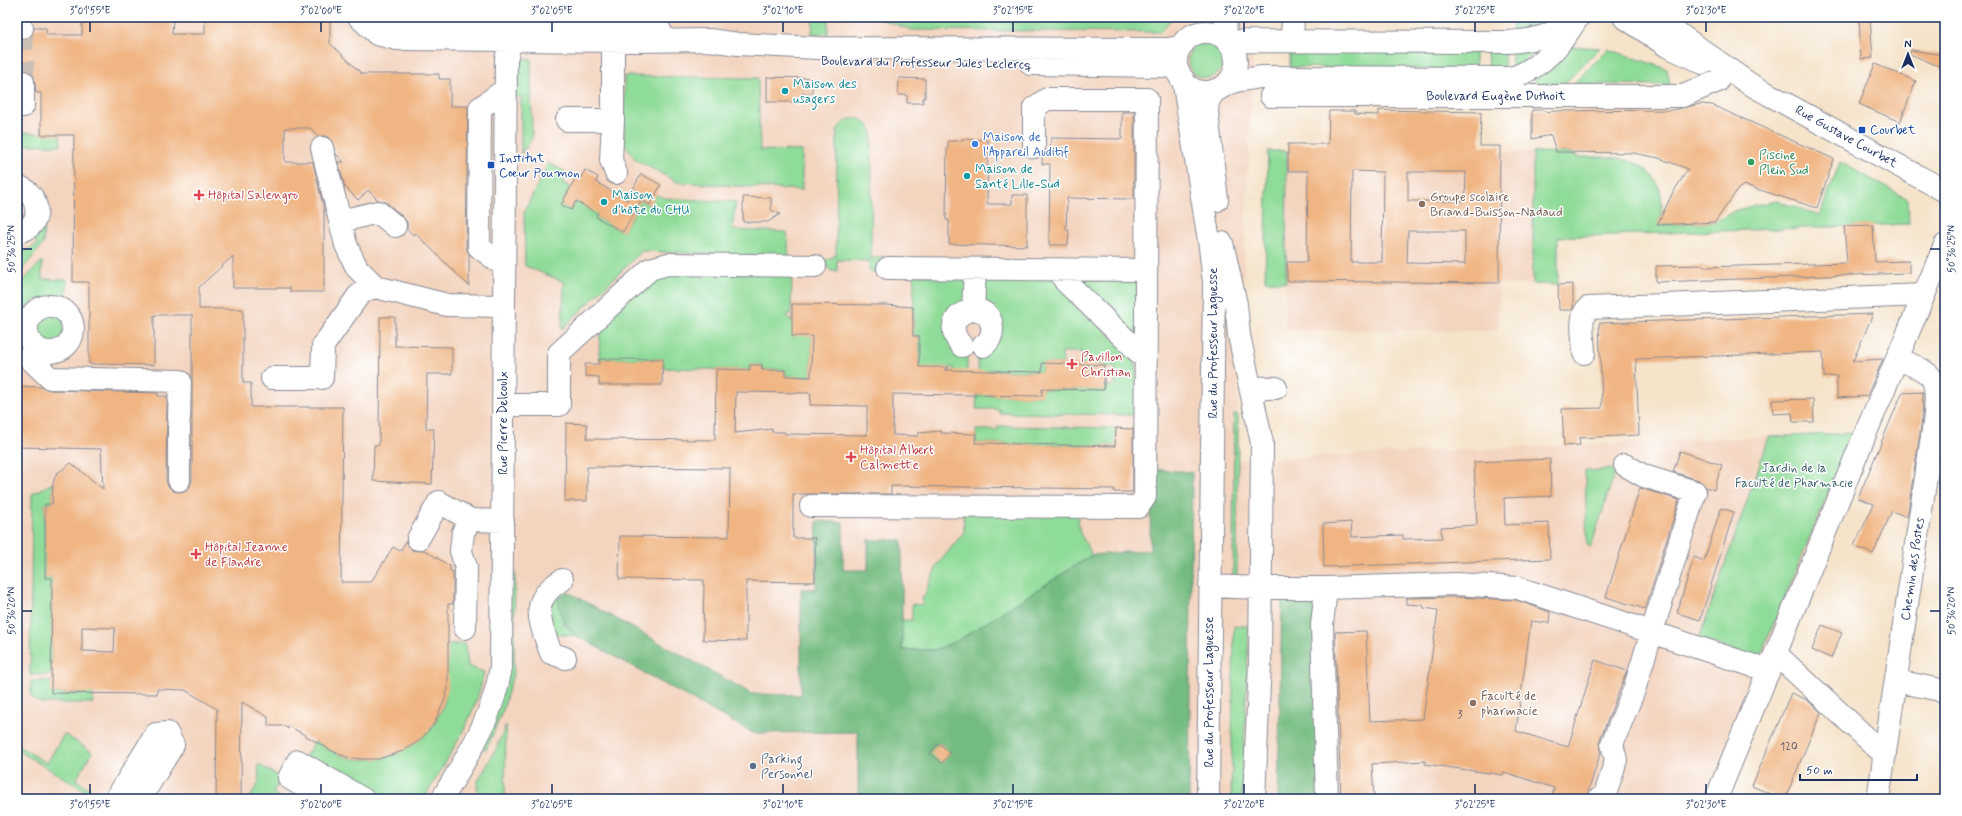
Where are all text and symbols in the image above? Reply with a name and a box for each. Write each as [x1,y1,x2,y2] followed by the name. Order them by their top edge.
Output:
[70,4,111,18] text: 3°01'55"E
[300,4,342,18] text: 3°02'00"E
[531,4,573,18] text: 3°02'05"E
[763,4,803,18] text: 3°02'10"E
[993,4,1033,18] text: 3°02'15"E
[1224,4,1265,18] text: 3°02'20"E
[1455,4,1495,18] text: 3°02'25"E
[1686,4,1726,18] text: 3°02'30"E
[1888,34,1928,74] north arrow
[1904,38,1912,52] text: N
[821,53,1031,73] street label: Boulevard du Professeur Jules Leclercq
[793,76,857,110] place label: Maison des usagers
[780,86,790,96] marker: Maison des usagers
[1426,88,1566,105] street label: Boulevard Eugène Duthoit
[1792,102,1900,172] street label: Rue Gustave Courbet
[1870,122,1916,139] place label: Courbet
[1857,125,1867,135] marker: Courbet
[983,129,1069,162] place label: Maison de l'Appareil Auditif
[970,139,980,149] marker: Maison de l'Appareil Auditif
[1759,147,1809,179] place label: Piscine Plein Sud
[499,150,580,182] place label: Institut Cœur Poumon
[1746,157,1756,167] marker: Piscine Plein Sud
[486,160,496,170] marker: Institut Cœur Poumon
[975,161,1060,193] place label: Maison de Santé Lille-Sud
[962,171,972,181] marker: Maison de Santé Lille-Sud
[208,187,298,204] place label: Hôpital Salengro
[612,187,690,219] place label: Maison d'hôte du CHU
[193,189,205,201] marker: Hôpital Salengro
[1430,189,1563,221] place label: Groupe scolaire Briand-Buisson-Nadaud
[599,197,609,207] marker: Maison d'hôte du CHU
[1417,199,1427,209] marker: Groupe scolaire Briand-Buisson-Nadaud
[5,225,19,273] text: 50°36'25"N
[1945,225,1959,273] text: 50°36'25"N
[1205,267,1223,419] street label: Rue du Professeur Laguesse
[1081,349,1131,381] place label: Pavillon Christian
[1066,358,1078,370] marker: Pavillon Christian
[495,371,512,475] street label: Rue Pierre Delcoulx
[860,442,934,474] place label: Hôpital Albert Calmette
[845,451,857,463] marker: Hôpital Albert Calmette
[1735,460,1853,492] park label: Jardin de la Faculté de Pharmacie
[1897,516,1929,622] street label: Chemin des Postes
[205,539,288,571] place label: Hôpital Jeanne de Flandre
[190,548,202,560] marker: Hôpital Jeanne de Flandre
[5,587,19,635] text: 50°36'20"N
[1945,587,1959,635] text: 50°36'20"N
[1201,616,1219,768] street label: Rue du Professeur Laguesse
[1481,688,1538,720] place label: Faculté de pharmacie
[1468,698,1478,708] marker: Faculté de pharmacie
[1458,708,1463,722] house number: 3
[1780,740,1798,754] house number: 120
[761,751,813,783] place label: Parking Personnel
[1800,756,1917,782] scale bar
[748,761,758,771] marker: Parking Personnel
[1806,763,1833,779] text: 50 m
[70,798,111,812] text: 3°01'55"E
[300,798,342,812] text: 3°02'00"E
[531,798,573,812] text: 3°02'05"E
[763,798,803,812] text: 3°02'10"E
[993,798,1033,812] text: 3°02'15"E
[1224,798,1265,812] text: 3°02'20"E
[1455,798,1495,812] text: 3°02'25"E
[1686,798,1726,812] text: 3°02'30"E

